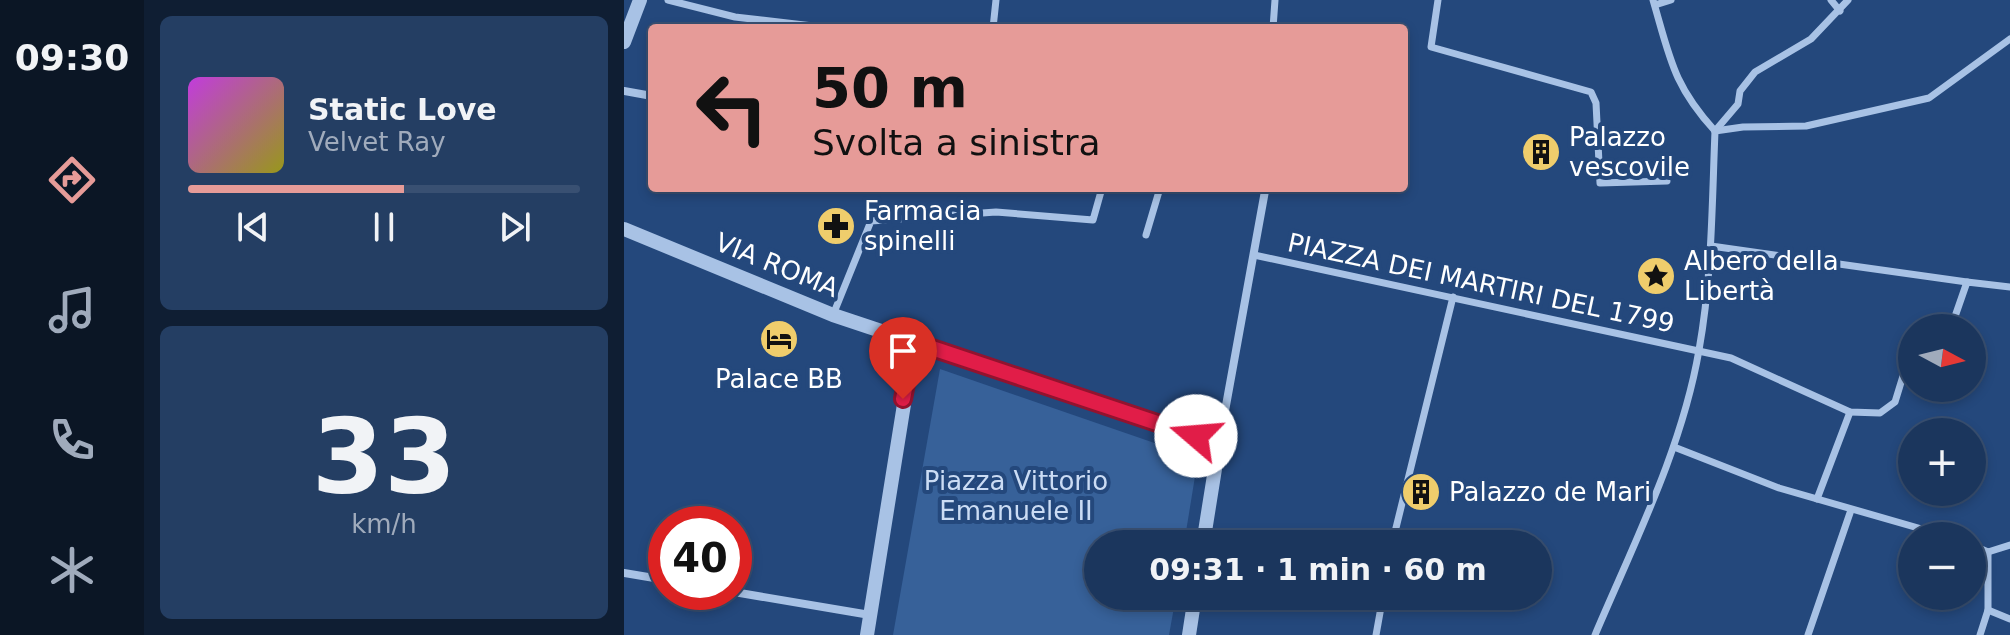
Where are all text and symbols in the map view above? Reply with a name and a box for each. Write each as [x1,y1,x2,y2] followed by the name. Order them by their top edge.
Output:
[15,37,129,78] text: 09:30
[812,55,968,120] text: 50 m
[680,56,784,160] icon: left
[308,92,497,127] text: Static Love
[812,122,1101,163] text: Svolta a sinistra
[1569,122,1690,182] place label: Palazzo vescovile
[308,127,446,157] text: Velvet Ray
[1520,131,1562,173] building icon: Palazzo vescovile
[44,152,100,208] icon: directions
[864,196,981,256] place label: Farmacia spinelli
[231,205,275,249] icon: previous
[362,205,406,249] icon: pause
[493,205,537,249] icon: next
[815,205,857,247] pharmacy icon: Farmacia spinelli
[711,227,843,303] street label: VIA ROMA
[1285,227,1677,339] street label: PIAZZA DEI MARTIRI DEL 1799
[1684,246,1839,306] place label: Albero della Libertà
[1635,255,1677,297] place icon: Albero della Libertà
[44,282,100,338] icon: music
[1898,314,1986,402] north arrow
[1898,314,1986,610] map controls
[869,317,937,399] pin
[758,318,800,360] hotel icon: Palace BB
[881,329,925,373] icon: arrive
[715,364,843,394] place label: Palace BB
[1154,394,1238,478] position arrow
[312,396,456,518] text: 33
[44,412,100,468] icon: phone
[1898,418,1986,506] button: +
[924,466,1108,526] park label: Piazza Vittorio Emanuele II
[1400,471,1442,513] building icon: Palazzo de Mari
[1449,477,1651,507] place label: Palazzo de Mari
[648,506,752,610] speed limit sign: 40
[351,509,417,539] text: km/h
[1898,522,1986,610] button: −
[44,542,100,598] icon: climate
[1149,552,1487,587] text: 09:31 · 1 min · 60 m

